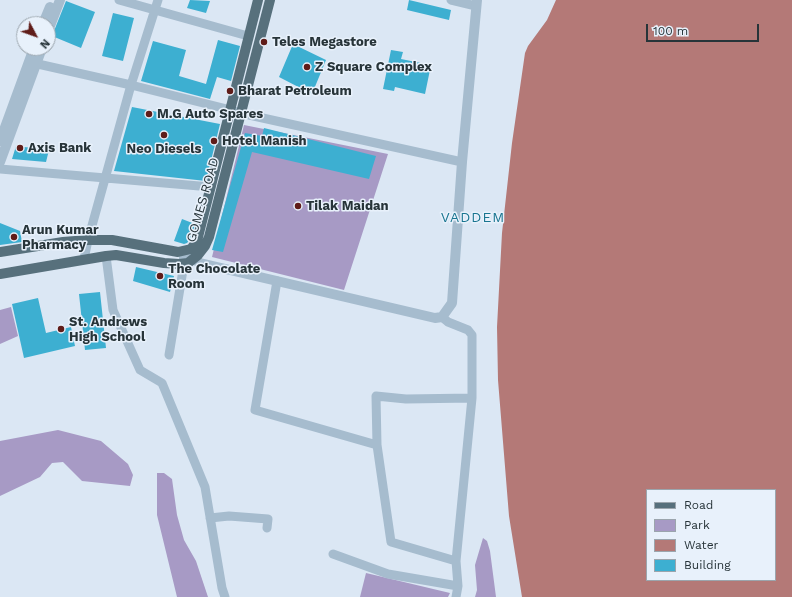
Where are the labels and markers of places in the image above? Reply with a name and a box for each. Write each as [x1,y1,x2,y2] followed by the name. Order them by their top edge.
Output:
[272,34,377,50] place label: Teles Megastore
[259,37,269,47] marker: Teles Megastore
[315,59,432,75] place label: Z Square Complex
[302,62,312,72] marker: Z Square Complex
[238,83,352,99] place label: Bharat Petroleum
[225,86,235,96] marker: Bharat Petroleum
[157,106,263,122] place label: M.G Auto Spares
[144,109,154,119] marker: M.G Auto Spares
[159,130,169,140] marker: Neo Diesels
[222,133,307,149] place label: Hotel Manish
[209,136,219,146] marker: Hotel Manish
[28,140,91,156] place label: Axis Bank
[127,141,201,157] place label: Neo Diesels
[15,143,25,153] marker: Axis Bank
[306,198,389,214] place label: Tilak Maidan
[293,201,303,211] marker: Tilak Maidan
[22,222,98,253] place label: Arun Kumar Pharmacy
[9,232,19,242] marker: Arun Kumar Pharmacy
[168,261,260,292] place label: The Chocolate Room
[155,271,165,281] marker: The Chocolate Room
[69,314,147,345] place label: St. Andrews High School
[56,324,66,334] marker: St. Andrews High School

